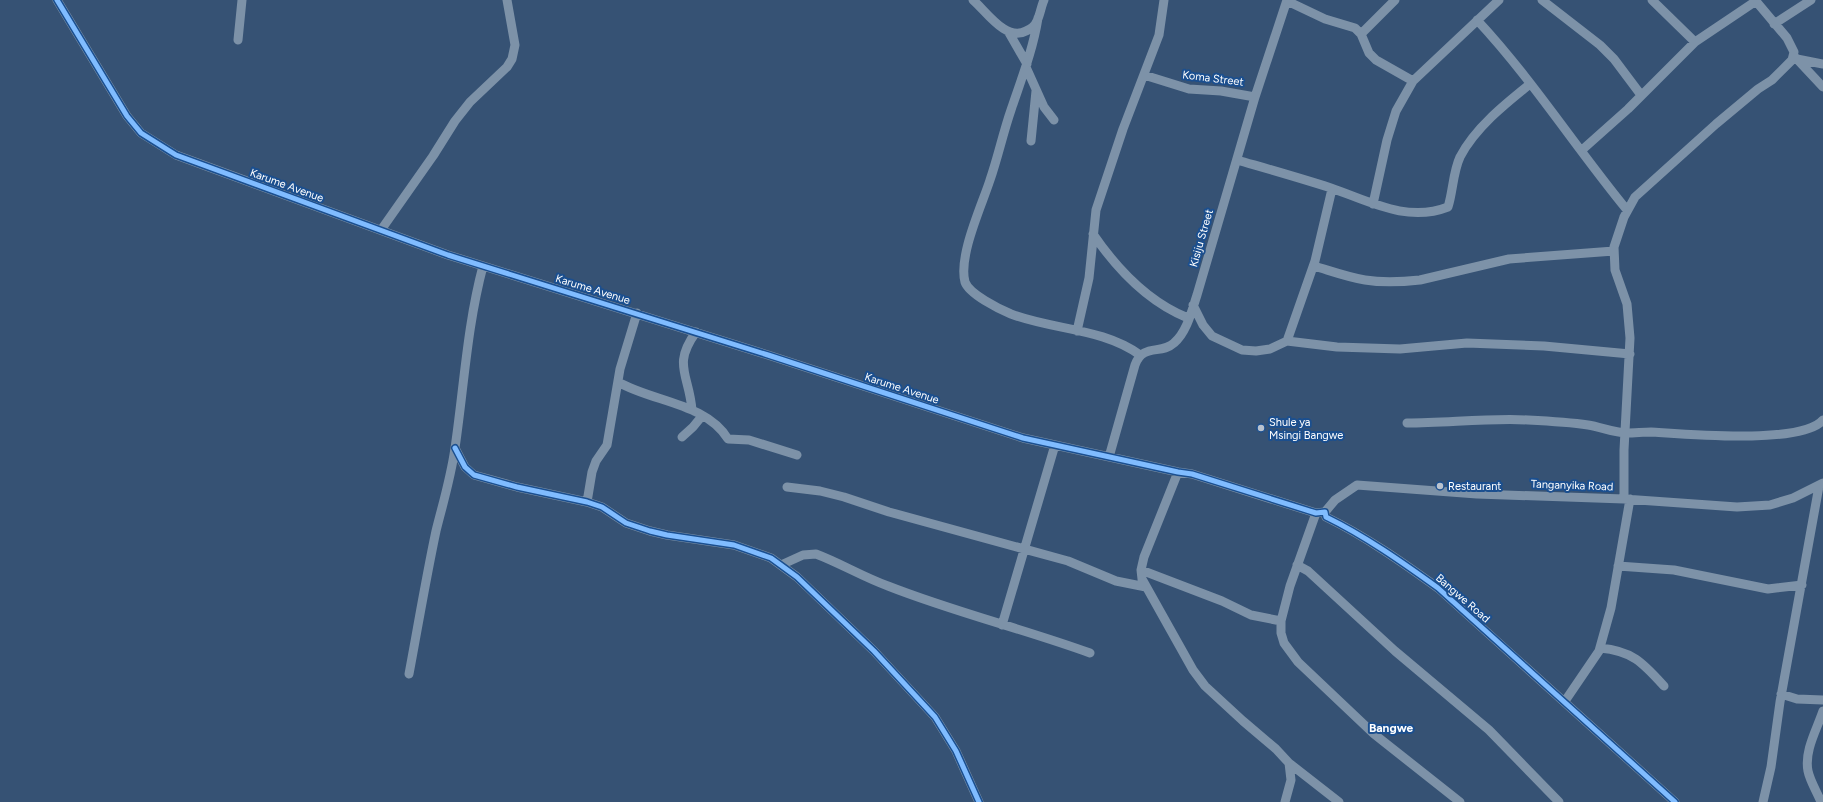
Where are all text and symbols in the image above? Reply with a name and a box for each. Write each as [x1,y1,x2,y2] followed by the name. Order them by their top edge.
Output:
[1182,68,1244,89] street label: Koma Street
[248,166,325,205] street label: Karume Avenue
[1187,208,1216,269] street label: Kisiju Street
[554,272,632,307] street label: Karume Avenue
[863,370,941,407] street label: Karume Avenue
[1269,416,1343,442] place label: Shule ya Msingi Bangwe
[1256,423,1266,433] marker: Shule ya Msingi Bangwe
[1531,478,1613,493] street label: Tanganyika Road
[1448,480,1502,493] place label: Restaurant
[1435,481,1445,491] marker: Restaurant
[1433,571,1492,625] street label: Bangwe Road
[1369,721,1413,735] district label: Bangwe

